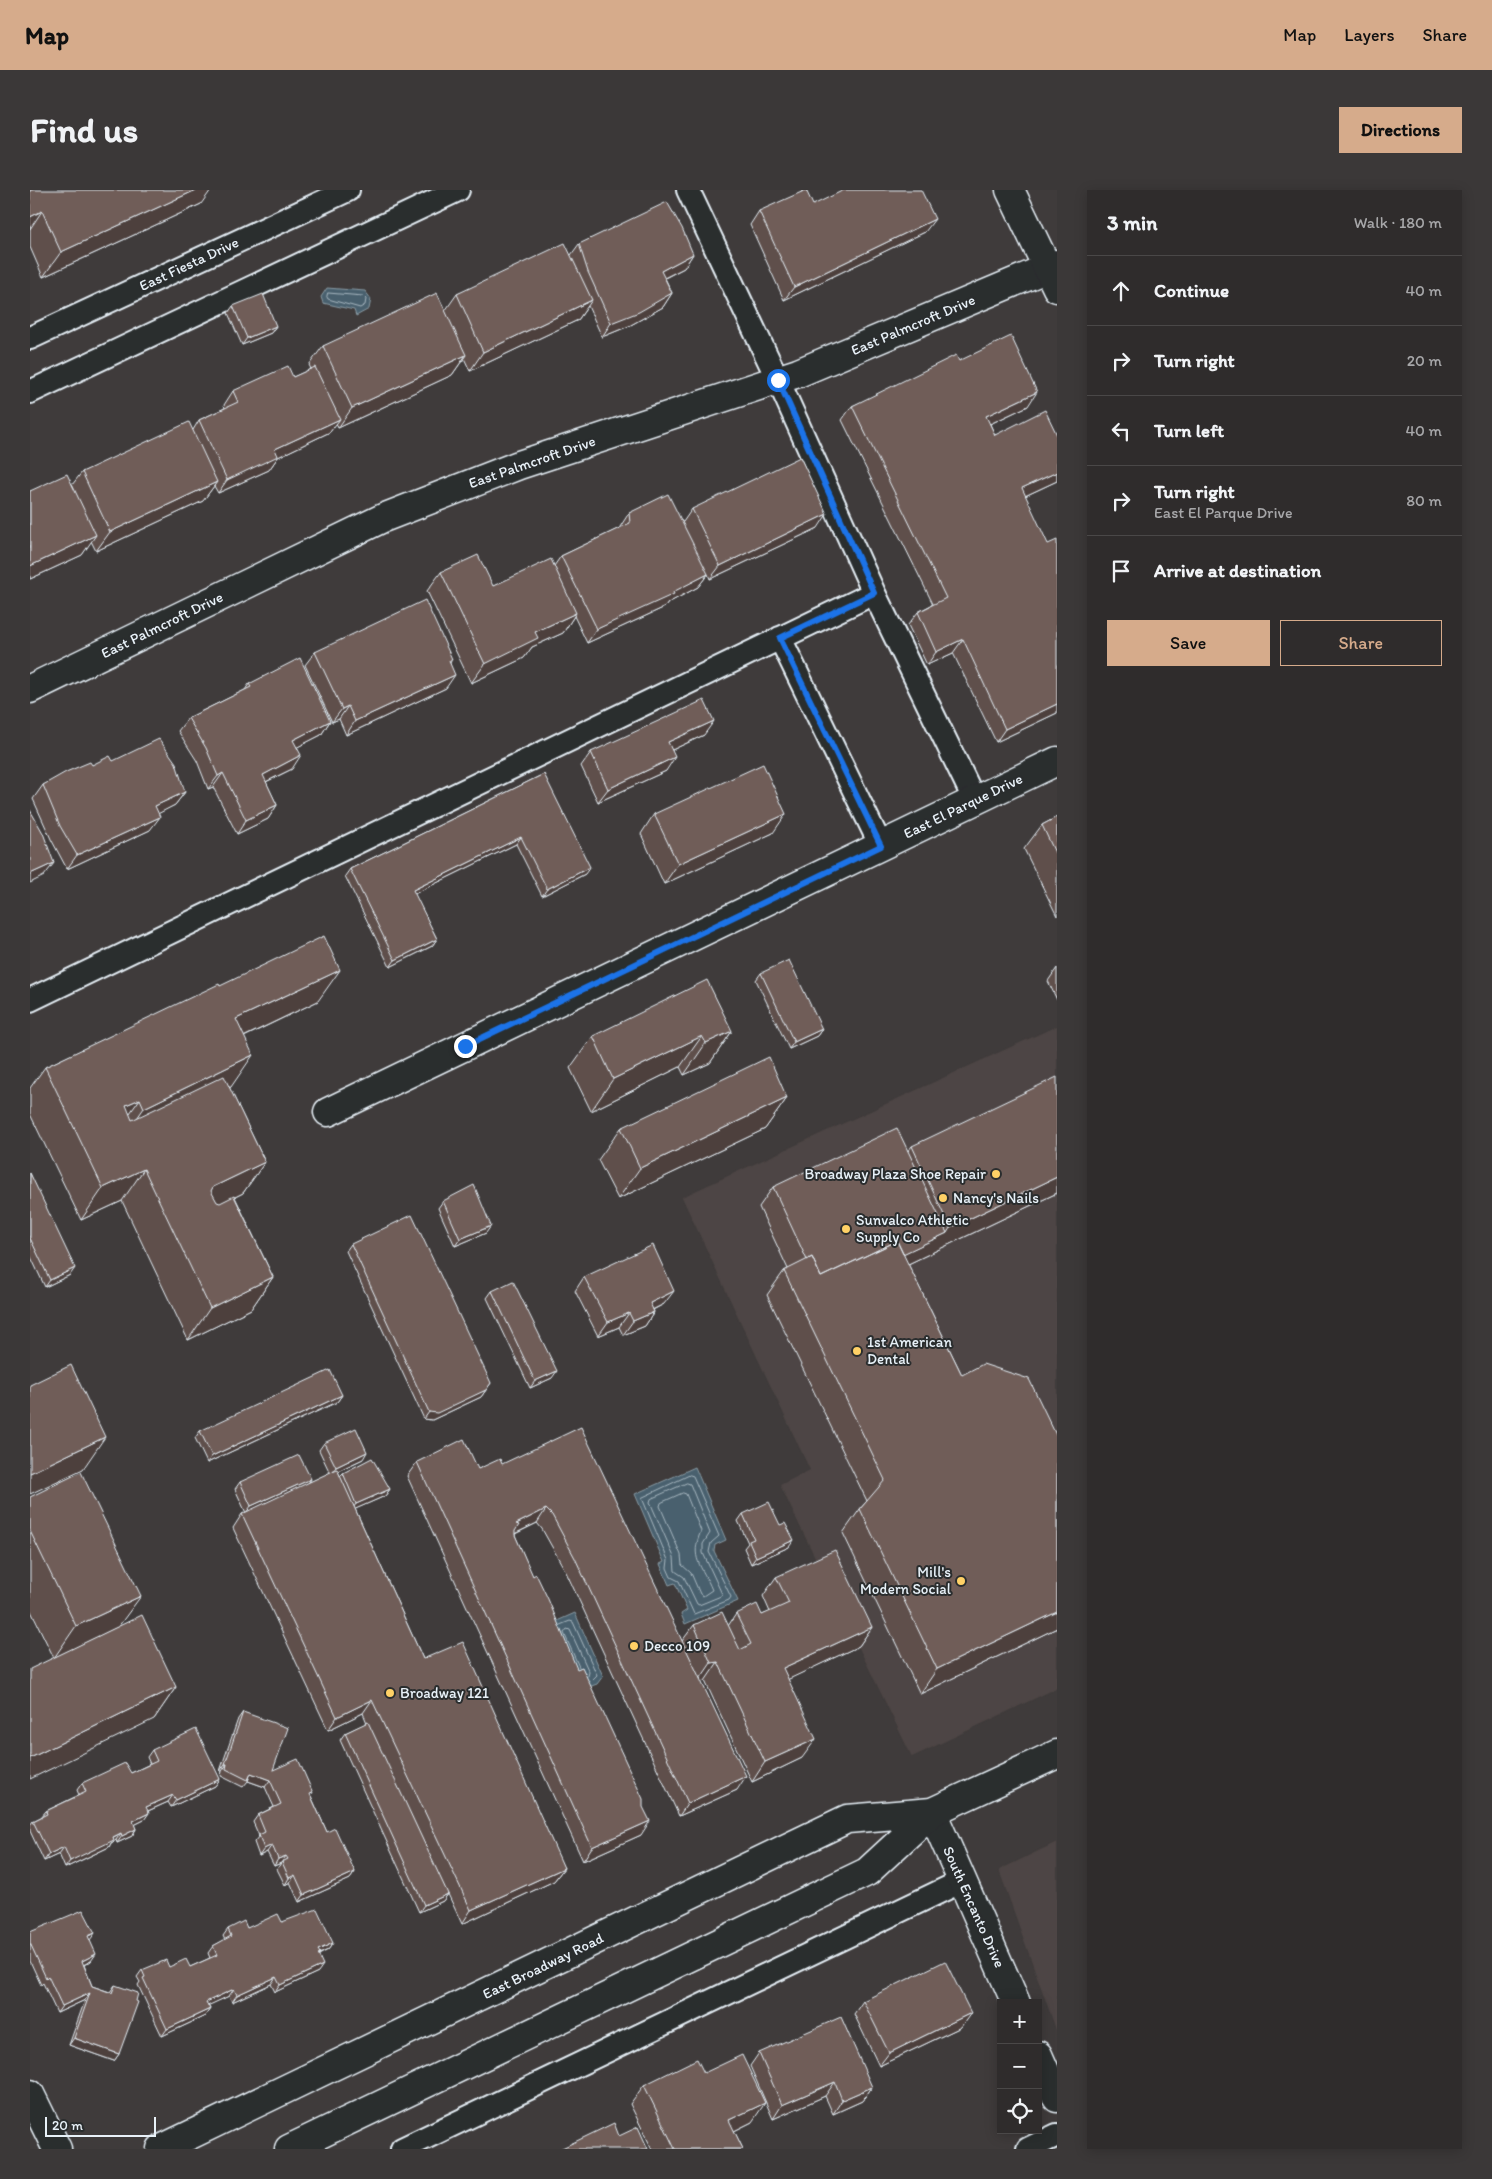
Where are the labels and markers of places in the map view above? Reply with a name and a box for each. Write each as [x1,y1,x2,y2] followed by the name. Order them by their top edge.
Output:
[805,1165,986,1183] place label: Broadway Plaza Shoe Repair
[990,1168,1002,1180] marker: Broadway Plaza Shoe Repair
[953,1189,1039,1207] place label: Nancy's Nails
[937,1192,949,1204] marker: Nancy's Nails
[856,1211,969,1246] place label: Sunvalco Athletic Supply Co
[840,1223,852,1235] marker: Sunvalco Athletic Supply Co
[867,1333,952,1368] place label: 1st American Dental
[851,1345,863,1357] marker: 1st American Dental
[860,1563,952,1598] place label: Mill's Modern Social
[955,1575,967,1587] marker: Mill's Modern Social
[644,1637,710,1655] place label: Decco 109
[628,1640,640,1652] marker: Decco 109
[400,1684,489,1702] place label: Broadway 121
[384,1687,396,1699] marker: Broadway 121

